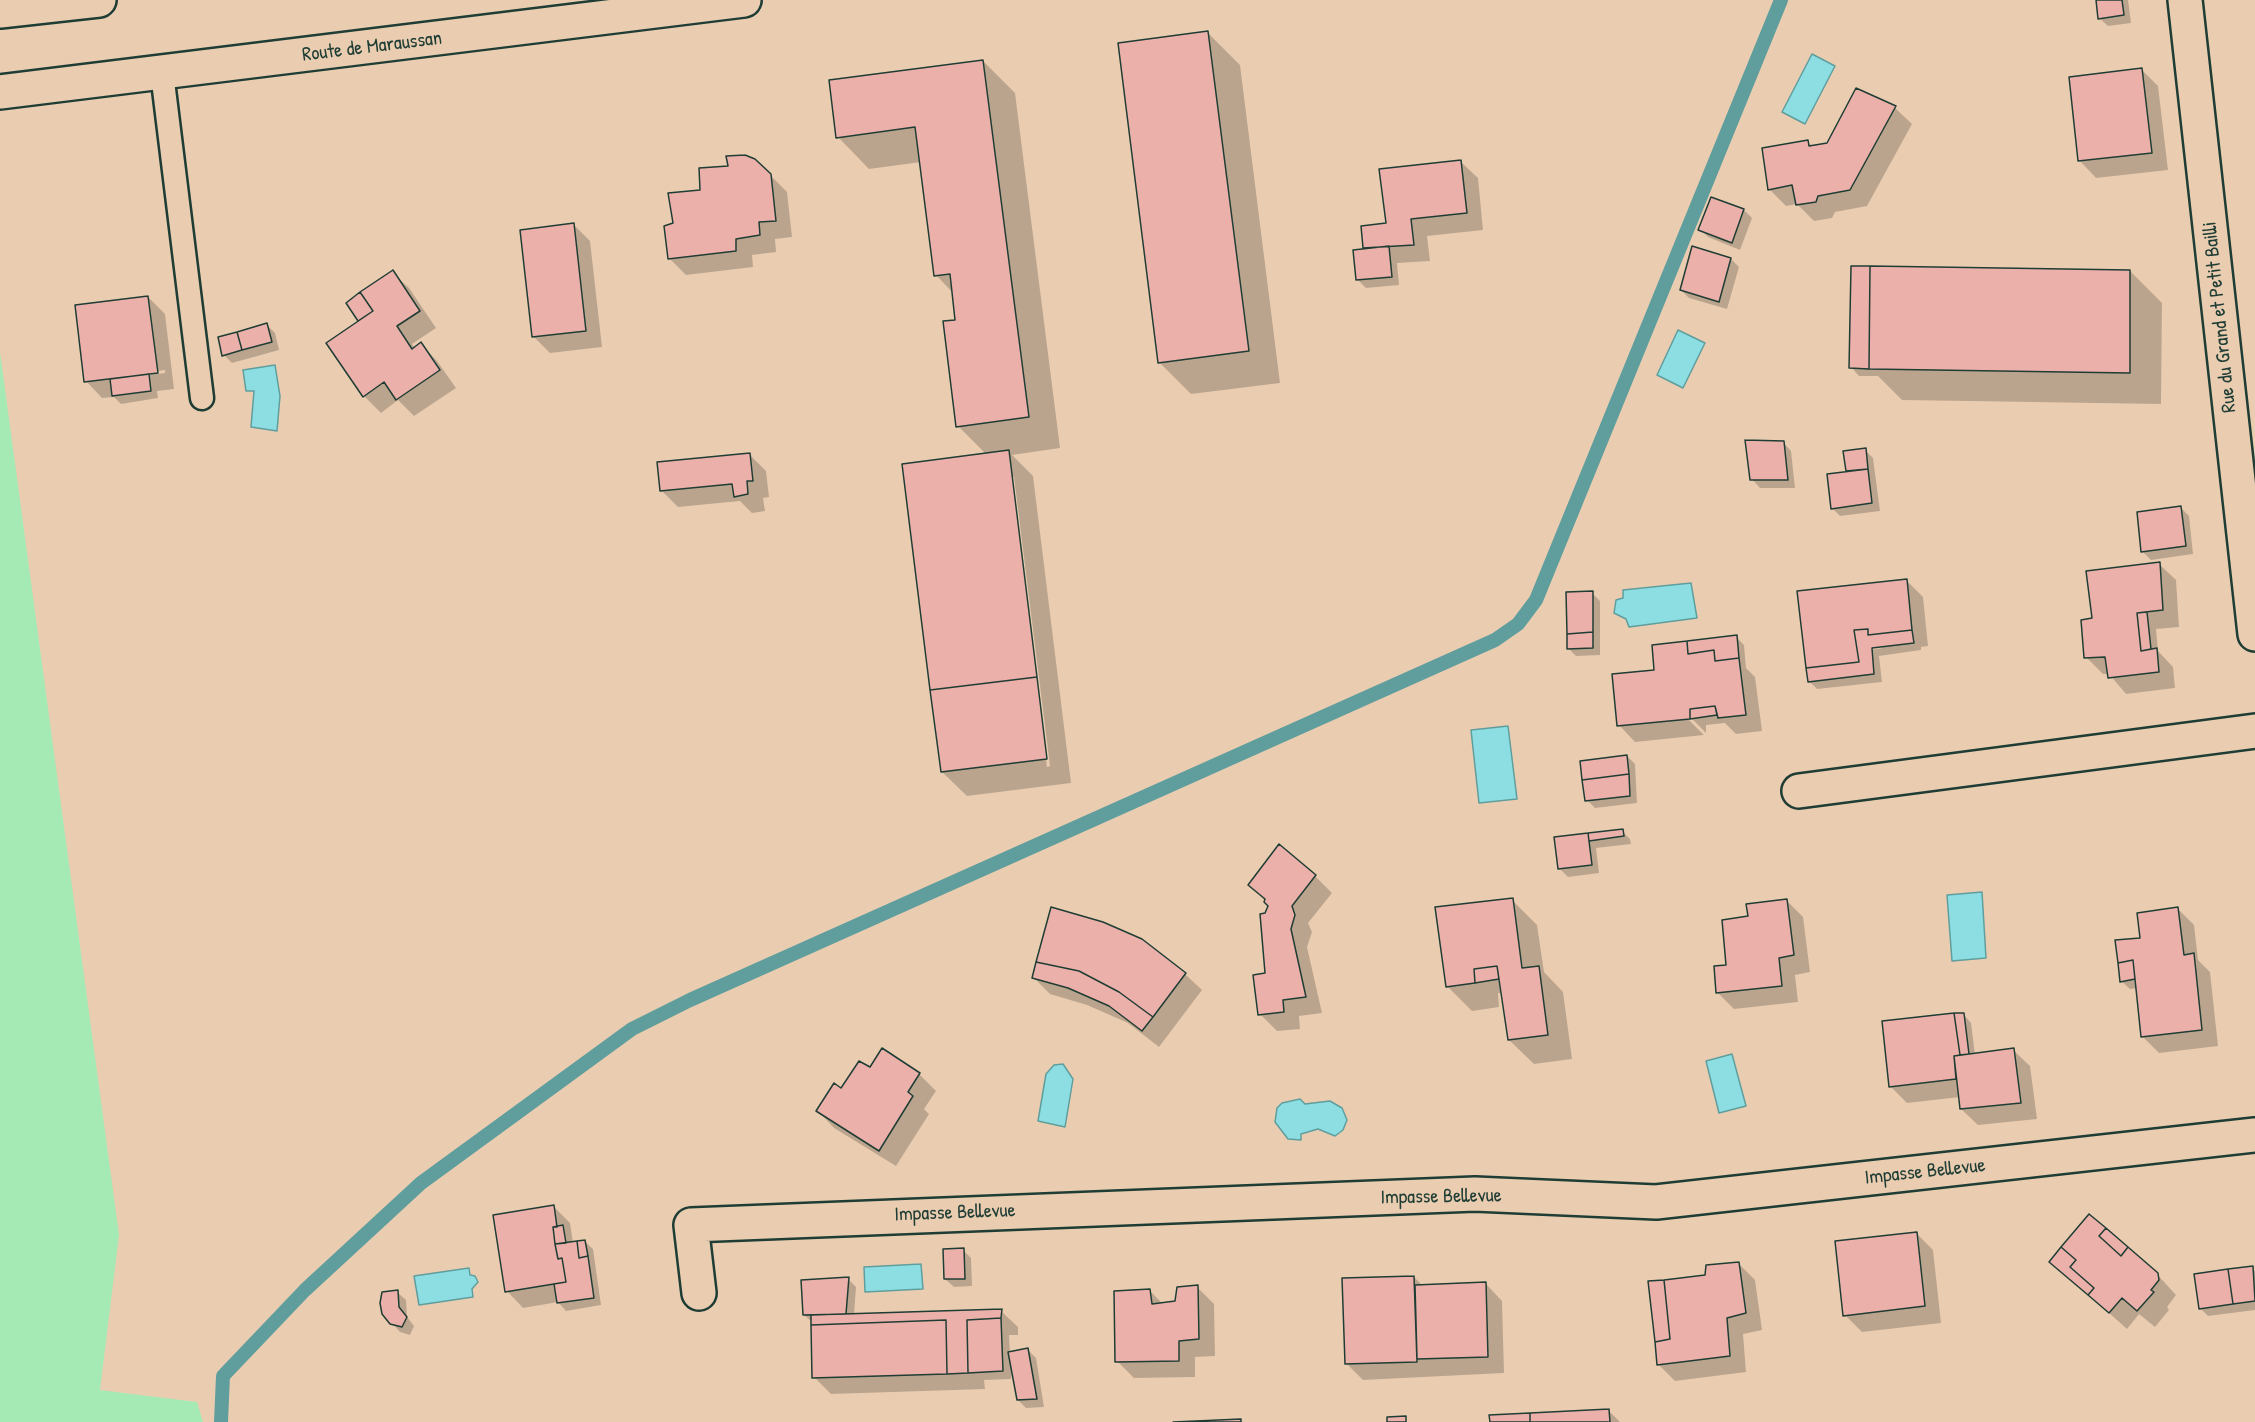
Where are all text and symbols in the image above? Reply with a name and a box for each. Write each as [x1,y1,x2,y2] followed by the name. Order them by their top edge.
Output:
[301,27,443,67] street label: Route de Maraussan
[2198,220,2242,414] street label: Rue du Grand et Petit Bailli
[1863,1154,1987,1190] street label: Impasse Bellevue
[1380,1184,1502,1210] street label: Impasse Bellevue
[894,1199,1016,1227] street label: Impasse Bellevue

